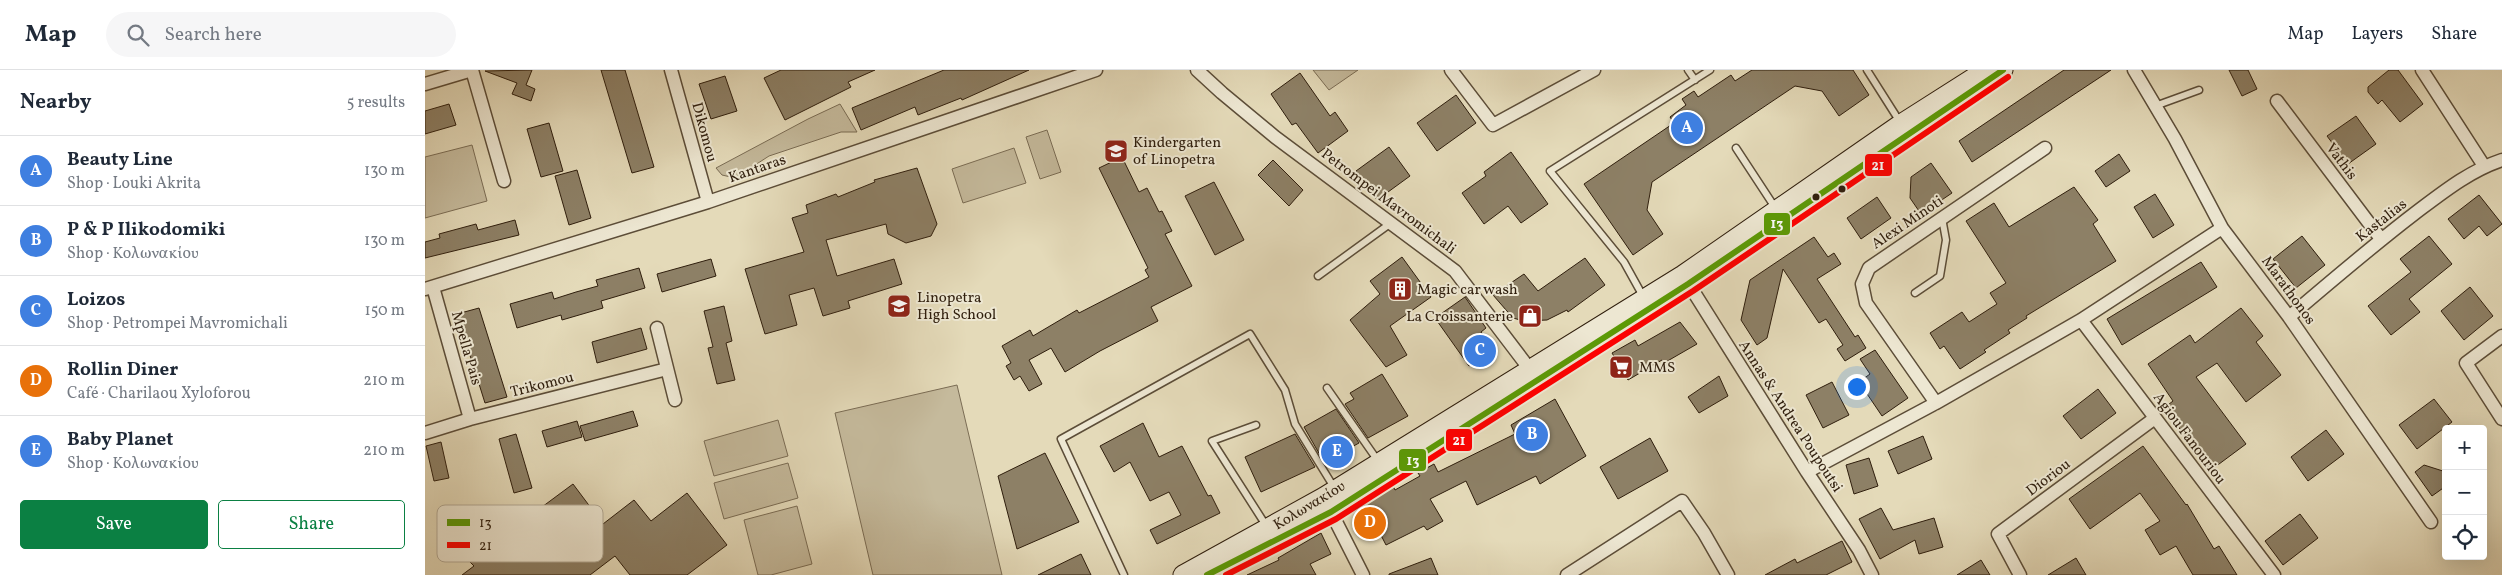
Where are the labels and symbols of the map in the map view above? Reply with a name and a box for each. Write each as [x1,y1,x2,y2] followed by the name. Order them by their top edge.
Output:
[685,100,722,165] street label: Dikomou
[1671,109,1703,147] pin: A
[1133,133,1221,171] place label: Kindergarten of Linopetra
[1103,138,1129,164] school or university icon: Kindergarten of Linopetra
[2320,139,2362,185] street label: Vathis
[1316,144,1460,260] street label: Petrompei Mavromichali
[726,150,789,189] street label: Kantaras
[1864,153,1893,177] line badge: 21
[1872,157,1884,176] text: 21
[1837,184,1847,194] unlabelled marker
[1868,191,1948,255] street label: Alexi Minoti
[1811,192,1821,202] unlabelled marker
[2352,195,2412,248] street label: Kastalias
[1763,212,1791,236] line badge: 13
[1771,215,1783,234] text: 13
[2256,252,2320,330] street label: Marathonos
[1387,276,1413,302] building icon: Magic car wash
[1417,280,1518,301] place label: Magic car wash
[917,288,996,326] place label: Linopetra High School
[886,293,912,319] school or university icon: Linopetra High School
[1517,303,1543,329] shop icon: La Croissanterie
[1406,307,1513,328] place label: La Croissanterie
[445,309,486,388] street label: Mpella Pais
[1464,332,1496,370] pin: C
[1733,337,1847,497] street label: Annas & Andrea Poupoutsi
[1608,354,1634,380] supermarket icon: MMS
[1639,358,1675,379] place label: MMS
[508,367,576,403] street label: Trikomou
[1844,374,1870,400] your location
[2147,389,2230,489] street label: Agiou Fanouriou
[1516,416,1548,454] pin: B
[1445,428,1473,452] line badge: 21
[1453,432,1465,451] text: 21
[1321,433,1353,471] pin: E
[1398,448,1427,472] line badge: 13
[1407,452,1419,471] text: 13
[2022,455,2075,502] street label: Dioriou
[1270,477,1350,536] street label: Κολωνακίου
[1354,504,1386,542] pin: D
[437,505,603,562] legend
[479,514,492,533] text: 13
[479,537,492,556] text: 21

